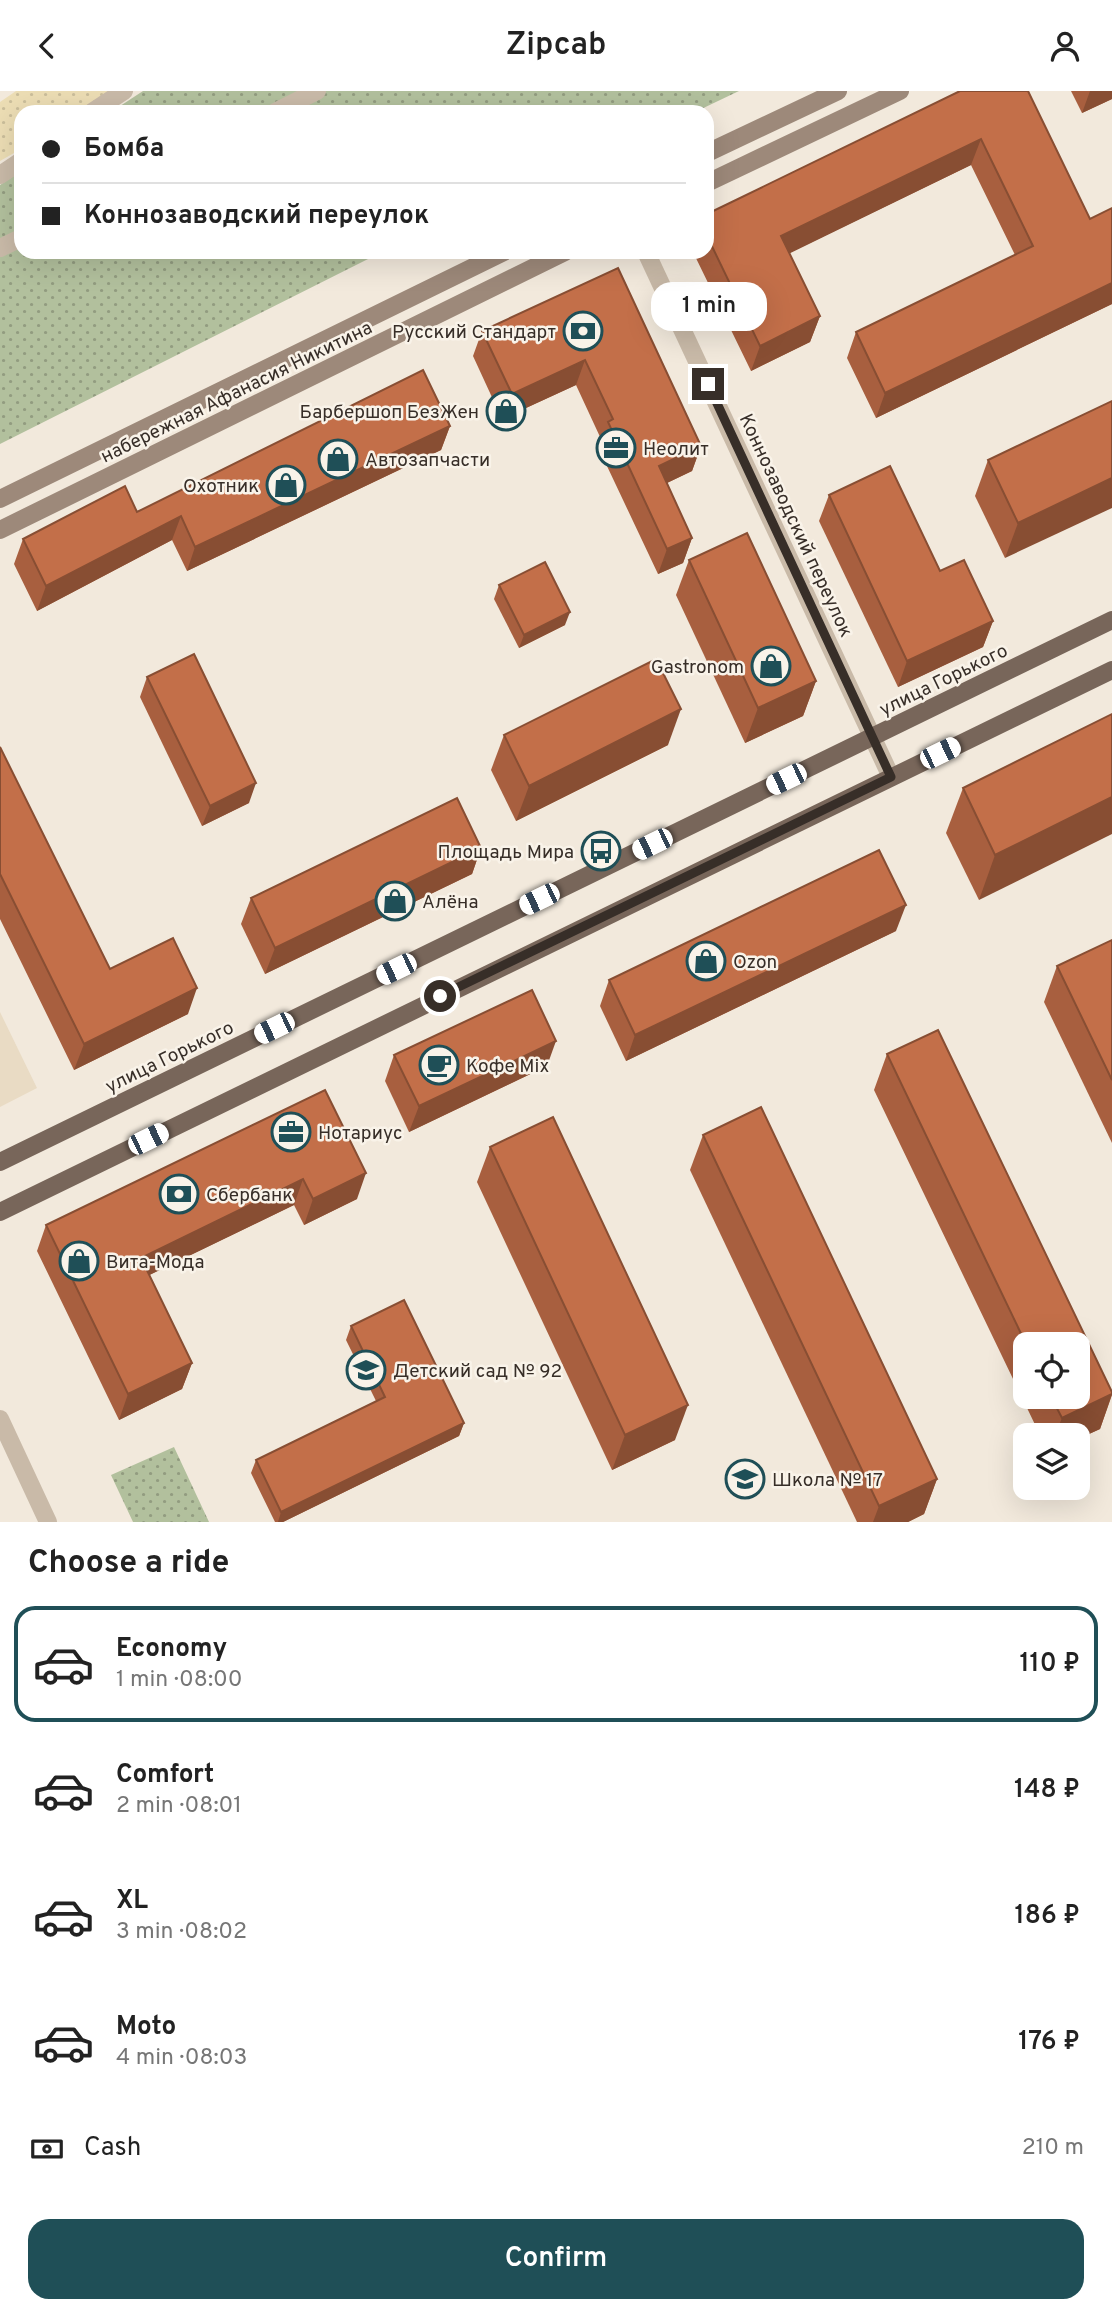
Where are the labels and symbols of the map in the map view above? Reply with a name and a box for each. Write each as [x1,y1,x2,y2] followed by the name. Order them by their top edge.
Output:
[650,282,766,331] callout: 1 min
[562,310,604,352] bank icon: Русский Стандарт
[97,316,377,469] street label: набережная Афанасия Никитина
[392,321,556,345] place label: Русский Стандарт
[692,368,724,400] route end
[485,390,527,432] shop icon: Барбершоп БезЖен
[300,401,479,425] place label: Барбершоп БезЖен
[733,410,858,641] street label: Коннозаводский переулок
[595,427,637,469] office icon: Неолит
[317,438,359,480] shop icon: Автозапчасти
[643,438,709,462] place label: Неолит
[365,449,490,473] place label: Автозапчасти
[265,464,307,506] shop icon: Охотник
[183,475,259,499] place label: Охотник
[876,639,1012,722] street label: улица Горького
[750,645,792,687] shop icon: Gastronom
[651,656,744,680] place label: Gastronom
[917,734,964,772] car
[763,760,810,798] car
[629,825,676,863] car
[580,830,622,872] bus stop icon: Площадь Мира
[438,841,574,865] place label: Площадь Мира
[374,880,416,922] shop icon: Алёна
[516,880,563,918] car
[422,891,478,915] place label: Алёна
[685,940,727,982] shop icon: Ozon
[373,950,420,988] car
[733,951,777,975] place label: Ozon
[424,980,456,1012] route start
[251,1009,298,1047] car
[102,1016,238,1099] street label: улица Горького
[418,1044,460,1086] cafe icon: Кофе Mix
[466,1055,549,1079] place label: Кофе Mix
[270,1111,312,1153] office icon: Нотариус
[125,1120,172,1158] car
[318,1122,402,1146] place label: Нотариус
[158,1173,200,1215] bank icon: Сбербанк
[206,1184,293,1208] place label: Сбербанк
[58,1240,100,1282] shop icon: Вита-Мода
[106,1251,205,1275] place label: Вита-Мода
[345,1349,387,1391] school or university icon: Детский сад № 92
[393,1360,562,1384] place label: Детский сад № 92
[724,1458,766,1500] school or university icon: Школа № 17
[772,1469,883,1493] place label: Школа № 17

